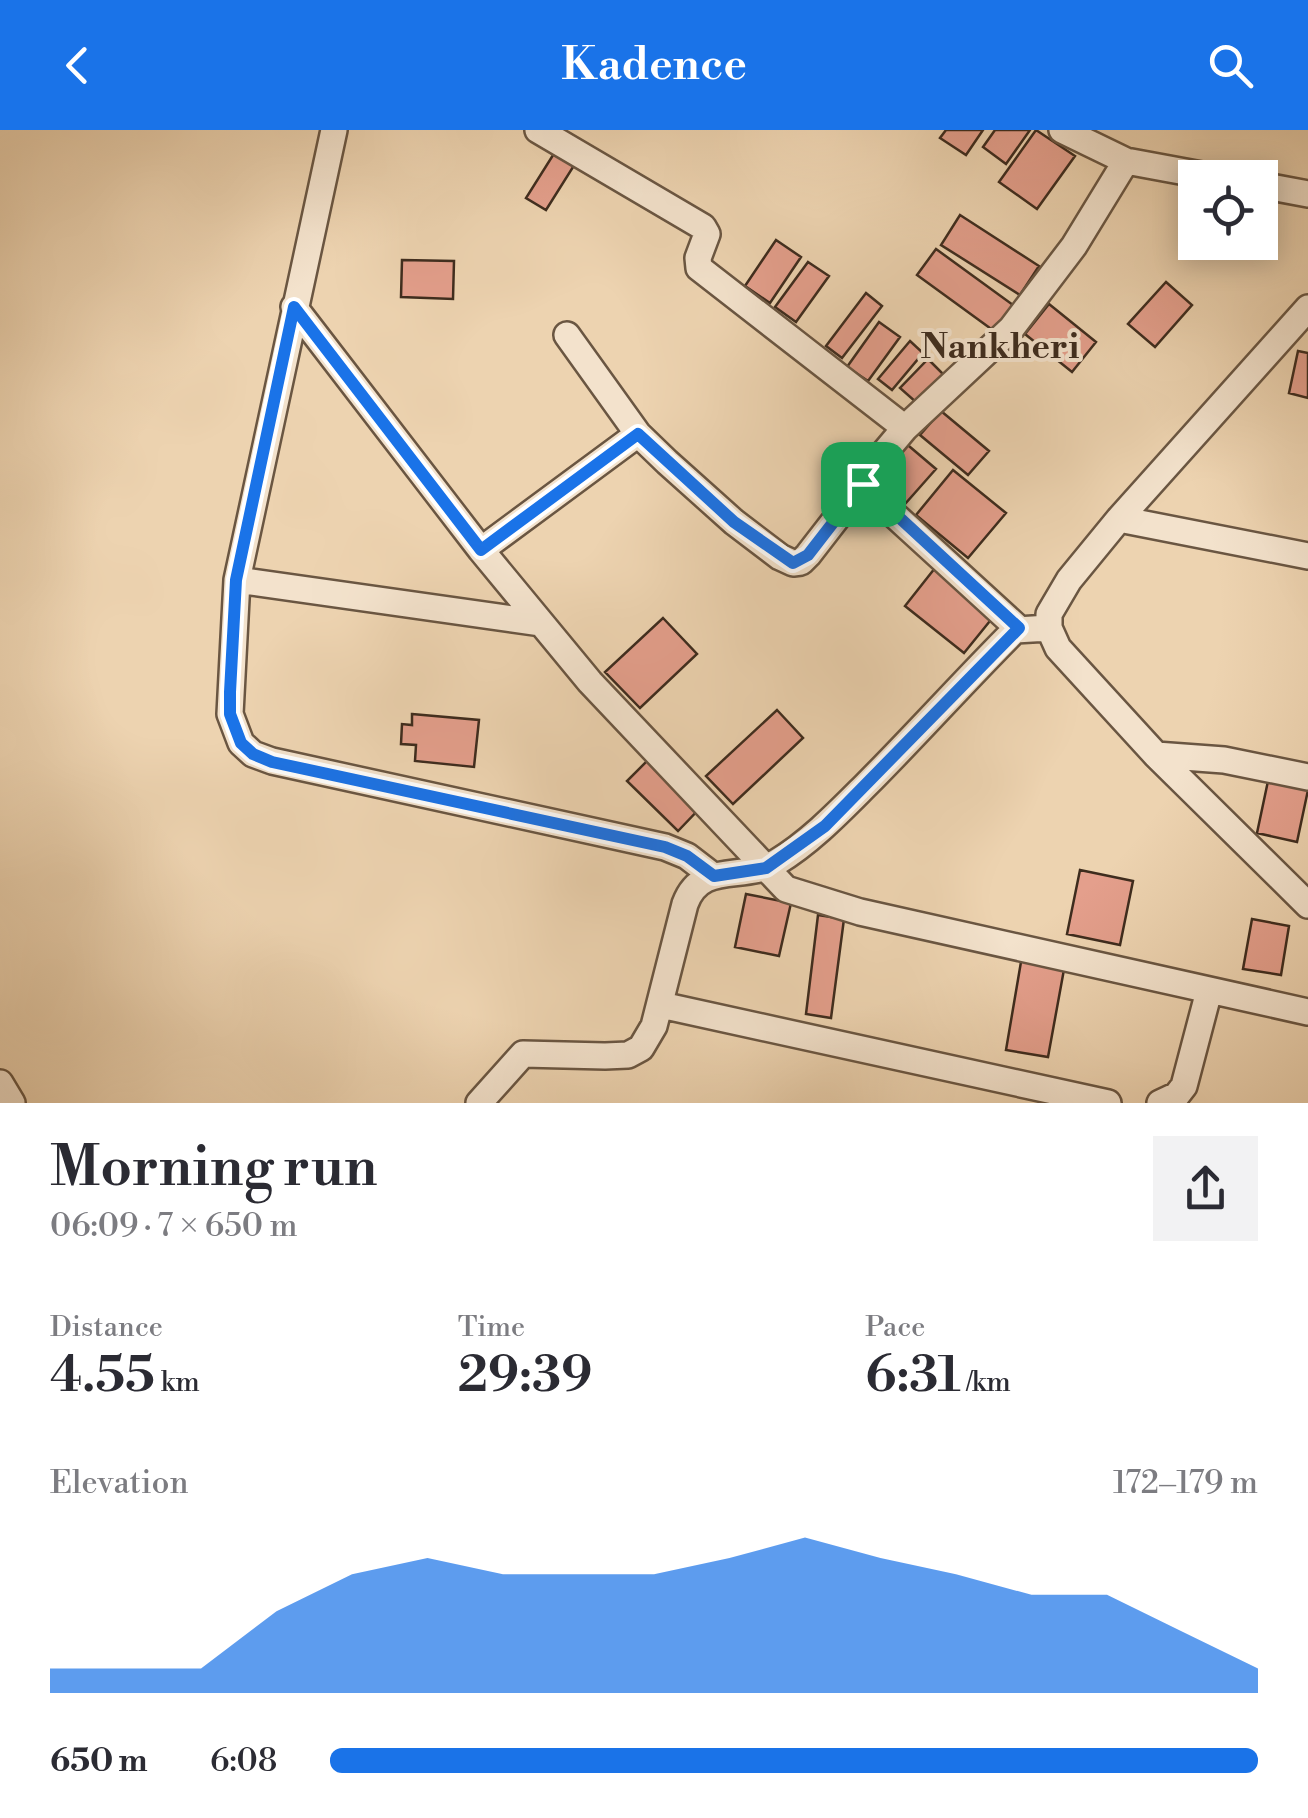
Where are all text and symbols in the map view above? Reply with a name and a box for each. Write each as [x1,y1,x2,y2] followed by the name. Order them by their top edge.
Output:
[561,37,747,94] text: Kadence
[50,38,105,93] icon: back
[1203,38,1258,93] icon: search
[1178,160,1278,260] map controls
[1178,160,1278,260] button: locate
[920,326,1080,369] district label: Nankheri
[821,442,906,527] pin
[836,457,891,512] icon: arrive
[50,1134,378,1203] text: Morning run
[1153,1136,1258,1241] button: share
[50,1206,298,1246] text: 06:09 · 7 × 650 m
[50,1310,163,1345] text: Distance
[458,1310,525,1345] text: Time
[865,1310,925,1345] text: Pace
[50,1345,155,1407] text: 4.55
[458,1345,592,1407] text: 29:39
[865,1345,961,1407] text: 6:31
[155,1365,200,1400] text: km
[961,1365,1011,1400] text: /km
[50,1463,189,1503] text: Elevation
[1113,1463,1258,1503] text: 172–179 m
[50,1741,148,1781] text: 650 m
[210,1741,277,1781] text: 6:08

